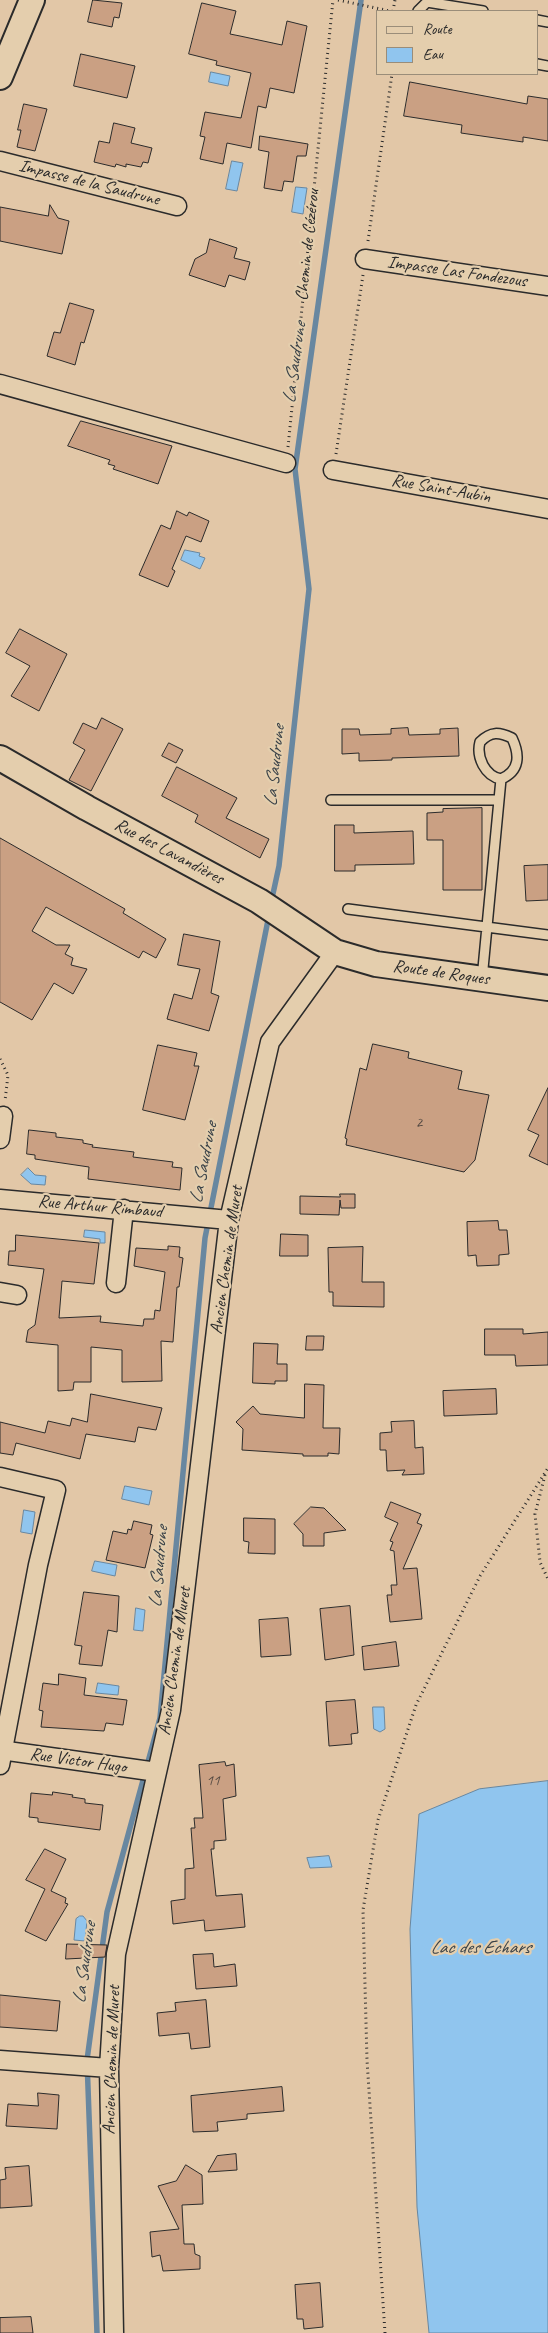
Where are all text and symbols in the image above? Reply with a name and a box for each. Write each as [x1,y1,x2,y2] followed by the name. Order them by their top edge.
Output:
[376,10,538,75] legend
[423,20,452,39] text: Route
[423,45,443,64] text: Eau
[16,155,162,211] street label: Impasse de la Saudrune
[291,188,325,302] street label: Chemin de Cézérou
[386,252,528,292] street label: Impasse Las Fondezous
[278,321,312,405] water label: La Saudrune
[390,470,492,508] street label: Rue Saint-Aubin
[259,724,291,808] water label: La Saudrune
[111,814,227,890] street label: Rue des Lavandières
[391,956,491,990] street label: Route de Roques
[416,1114,422,1132] house number: 2
[185,1121,223,1205] water label: La Saudrune
[206,1184,248,1336] street label: Ancien Chemin de Muret
[37,1191,163,1223] street label: Rue Arthur Rimbaud
[144,1525,174,1609] water label: La Saudrune
[154,1585,196,1737] street label: Ancien Chemin de Muret
[28,1744,128,1778] street label: Rue Victor Hugo
[206,1772,220,1790] house number: 11
[68,1921,102,2005] water label: La Saudrune
[430,1937,530,1959] water label: Lac des Echars
[99,1985,125,2135] street label: Ancien Chemin de Muret

